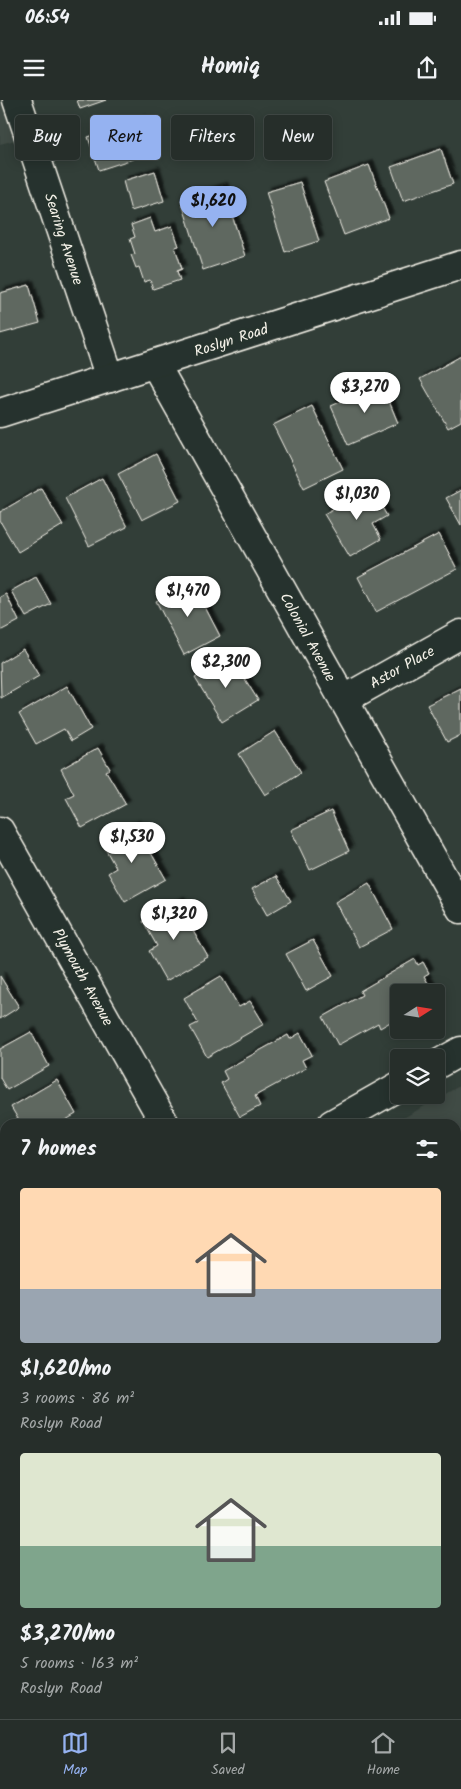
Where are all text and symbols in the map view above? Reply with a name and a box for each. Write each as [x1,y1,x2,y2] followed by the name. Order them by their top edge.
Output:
[25,3,70,33] text: 06:54
[201,50,260,85] text: Homiq
[20,54,48,82] icon: menu
[413,54,441,82] icon: share
[15,115,80,160] chip: Buy
[90,115,161,160] chip: Rent
[171,115,254,160] chip: Filters
[264,115,332,160] chip: New
[172,186,254,228] pin: $1,620
[191,189,235,214] text: $1,620
[37,190,89,289] street label: Searing Avenue
[191,318,272,364] street label: Roslyn Road
[324,372,406,414] pin: $3,270
[341,375,389,400] text: $3,270
[316,478,398,521] pin: $1,030
[335,482,379,507] text: $1,030
[147,576,229,618] pin: $1,470
[167,579,209,604] text: $1,470
[273,589,342,687] street label: Colonial Avenue
[365,640,440,696] street label: Astor Place
[185,646,267,689] pin: $2,300
[202,650,250,675] text: $2,300
[91,822,173,864] pin: $1,530
[110,825,154,850] text: $1,530
[133,898,215,941] pin: $1,320
[152,902,196,927] text: $1,320
[45,924,119,1031] street label: Plymouth Avenue
[390,984,445,1039] north arrow
[390,984,445,1104] map controls
[390,1049,445,1104] button: layers
[20,1133,97,1166] text: 7 homes
[413,1135,441,1163] icon: filters
[186,1220,276,1310] icon: home
[20,1353,111,1386] text: $1,620/mo
[20,1386,134,1411] text: 3 rooms · 86 m²
[20,1411,102,1436] text: Roslyn Road
[186,1485,276,1575] icon: home
[20,1618,115,1651] text: $3,270/mo
[20,1651,138,1676] text: 5 rooms · 163 m²
[20,1676,102,1701] text: Roslyn Road
[61,1729,89,1781] tab: Map
[211,1729,245,1781] tab: Saved
[367,1729,400,1781] tab: Home

